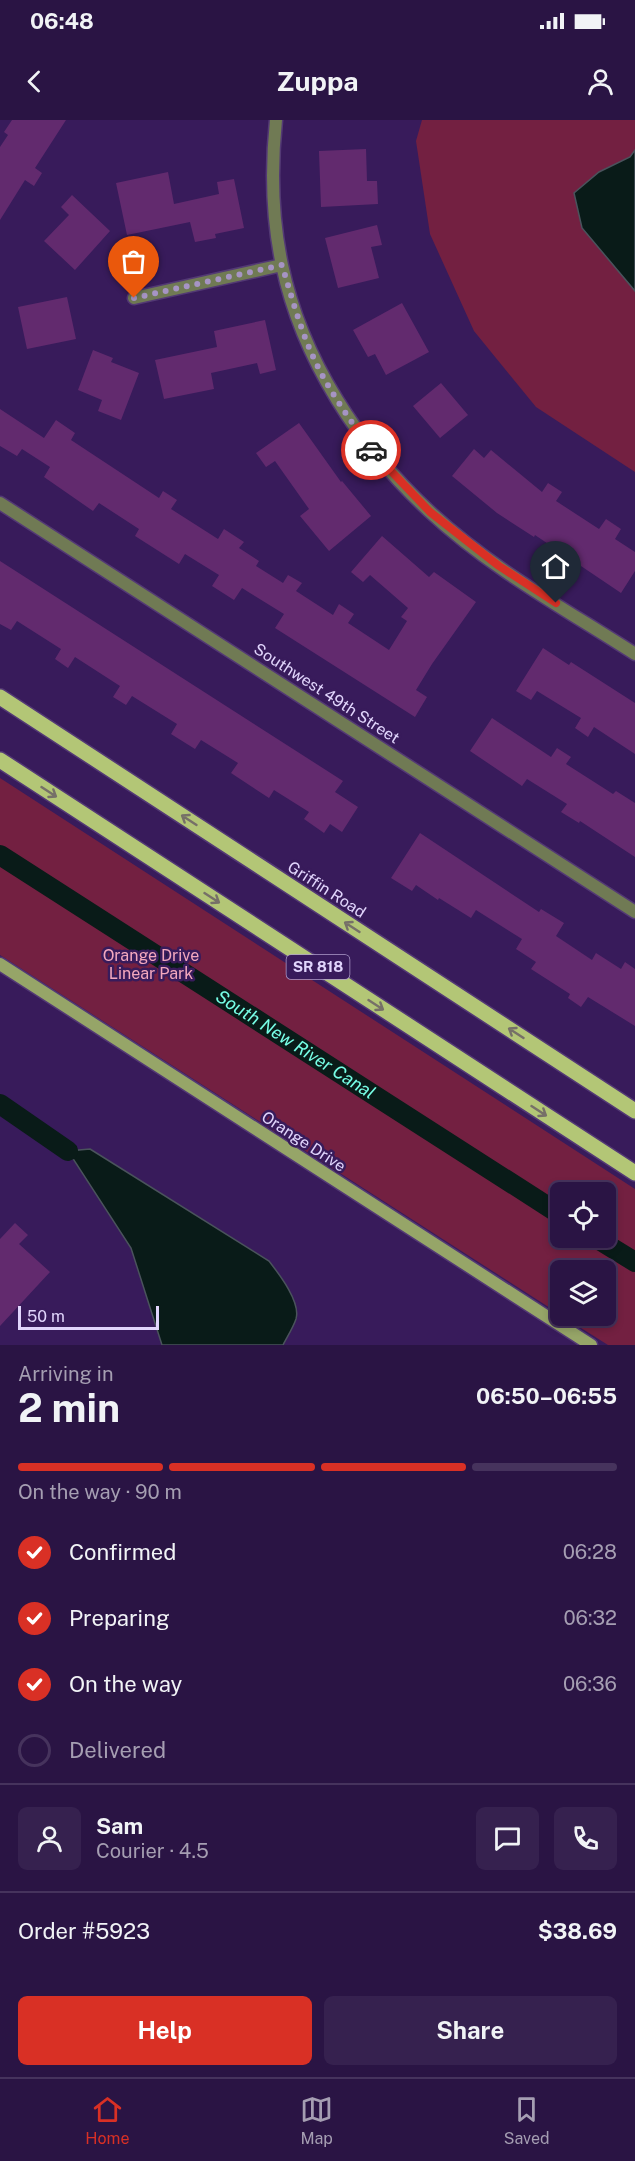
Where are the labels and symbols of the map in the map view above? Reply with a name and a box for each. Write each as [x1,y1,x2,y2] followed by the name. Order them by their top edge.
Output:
[108,236,159,298] pin
[341,420,401,480] courier
[530,541,581,603] pin
[250,639,403,748] street label: Southwest 49th Street
[40,786,57,798] one-way arrow
[181,814,198,826] one-way arrow
[284,857,369,922] street label: Griffin Road
[204,892,220,904] one-way arrow
[344,920,361,933] one-way arrow
[103,946,199,983] park label: Orange Drive Linear Park
[286,955,350,979] road number: SR 818
[212,985,379,1103] water label: South New River Canal
[367,999,384,1011] one-way arrow
[508,1027,524,1039] one-way arrow
[531,1105,547,1117] one-way arrow
[258,1107,349,1176] street label: Orange Drive
[18,1303,159,1330] scale bar

